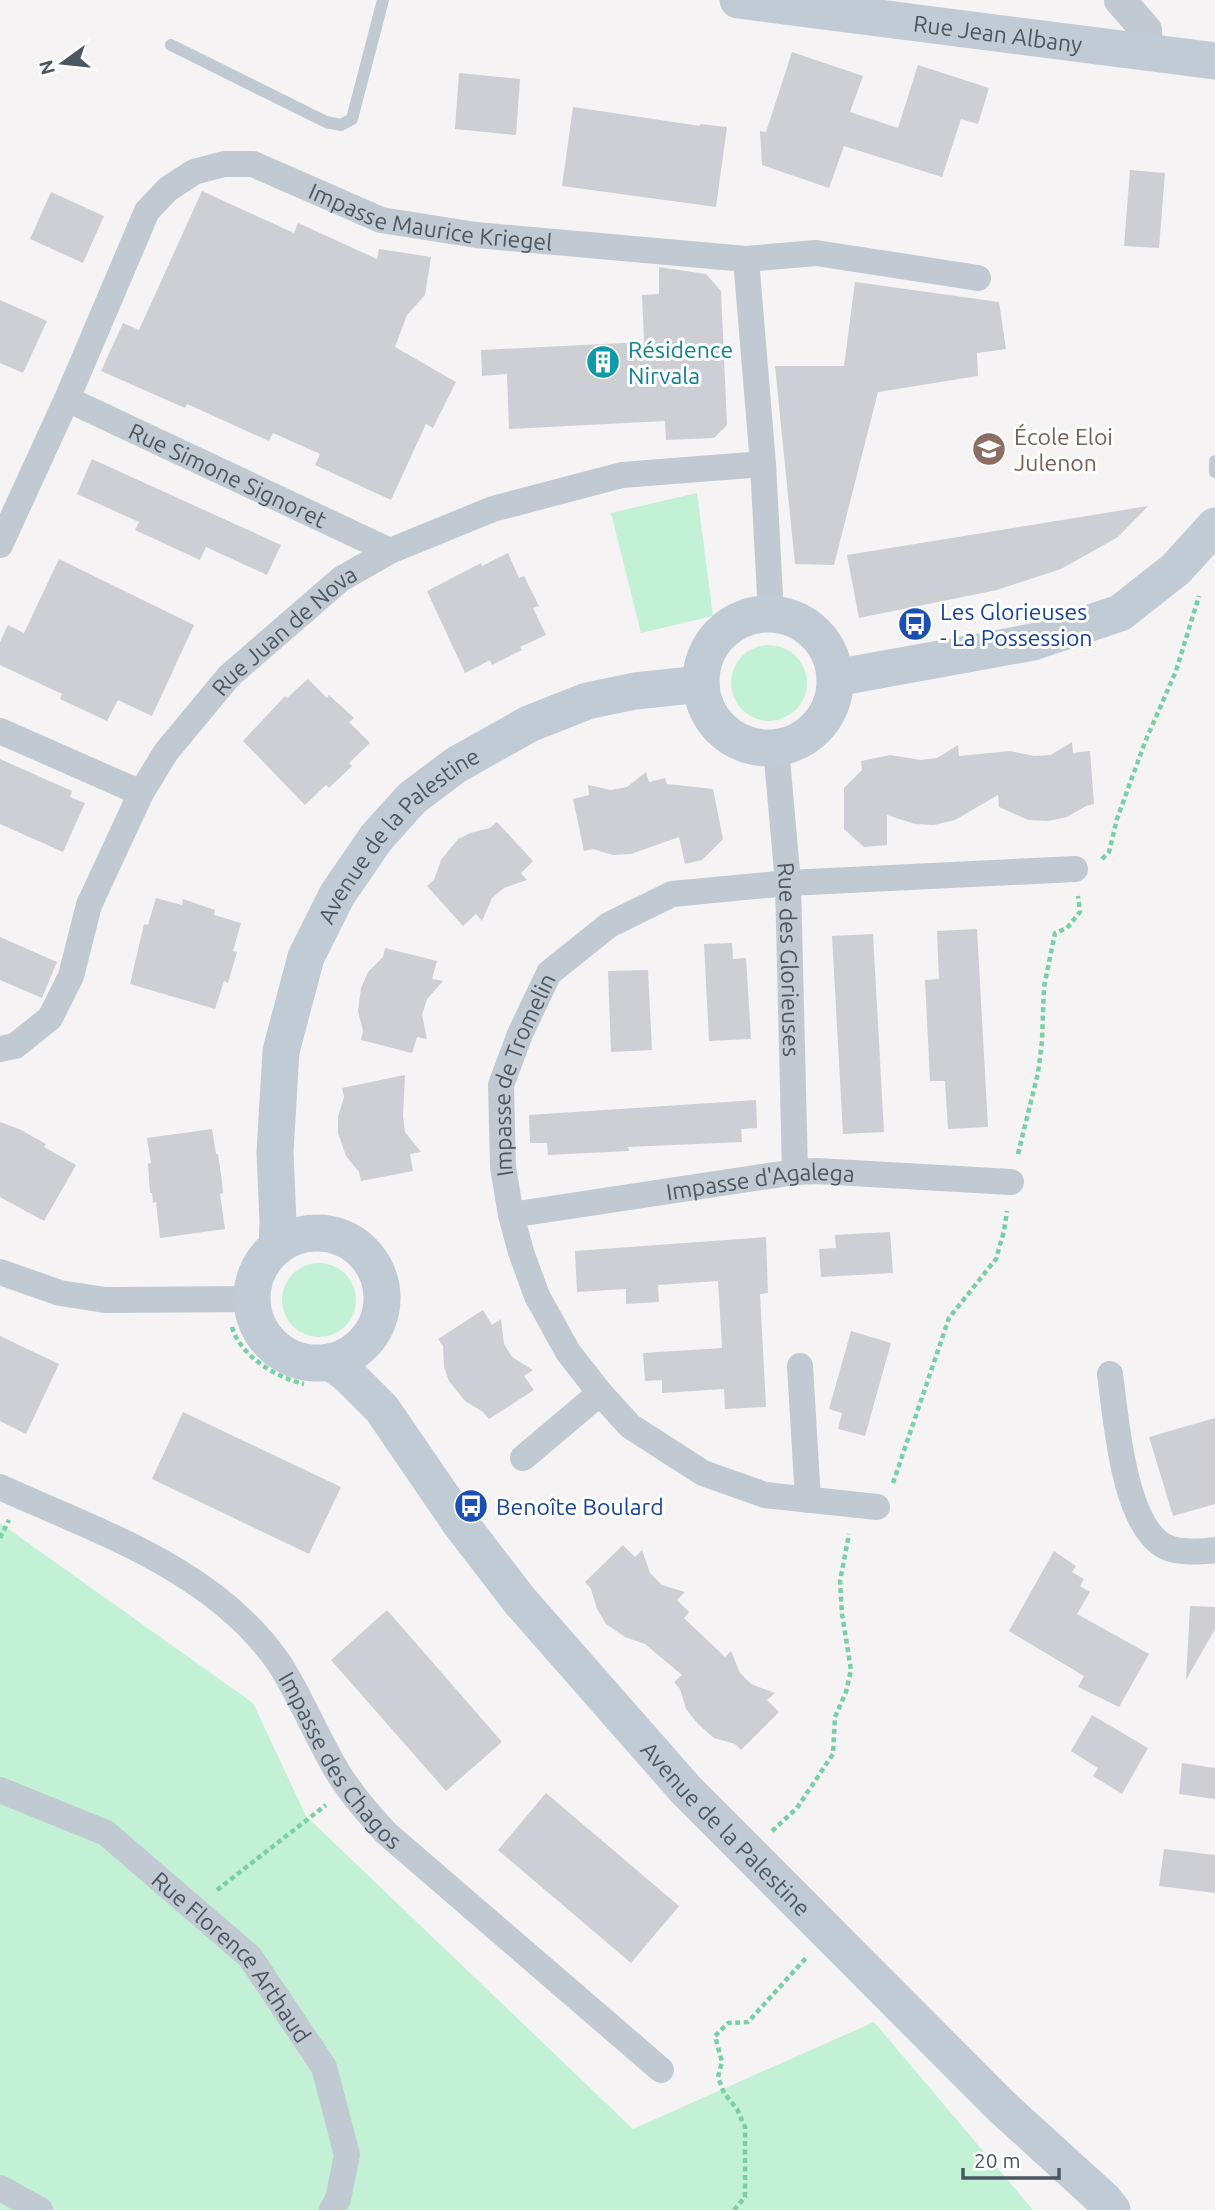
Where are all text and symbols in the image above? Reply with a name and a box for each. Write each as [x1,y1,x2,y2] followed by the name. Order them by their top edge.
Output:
[912,10,1084,56] street label: Rue Jean Albany
[28,28,98,98] north arrow
[34,58,59,77] text: N
[305,178,553,254] street label: Impasse Maurice Kriegel
[628,337,733,388] place label: Résidence Nirvala
[584,343,622,381] building icon: Résidence Nirvala
[125,418,331,532] street label: Rue Simone Signoret
[1014,423,1113,475] place label: École Eloi Julenon
[970,430,1008,468] school or university icon: École Eloi Julenon
[206,560,361,700] street label: Rue Juan de Nova
[940,599,1093,650] place label: Les Glorieuses - La Possession
[896,605,934,643] bus stop icon: Les Glorieuses - La Possession
[312,742,483,927] street label: Avenue de la Palestine
[774,861,805,1057] street label: Rue des Glorieuses
[488,969,560,1179] street label: Impasse de Tromelin
[664,1159,856,1204] street label: Impasse d'Agalega
[452,1487,490,1525] bus stop icon: Benoîte Boulard
[496,1494,664,1519] place label: Benoîte Boulard
[275,1667,407,1854] street label: Impasse des Chagos
[637,1736,816,1920] street label: Avenue de la Palestine
[147,1866,316,2047] street label: Rue Florence Arthaud
[963,2136,1059,2180] scale bar
[974,2148,1021,2172] text: 20 m

